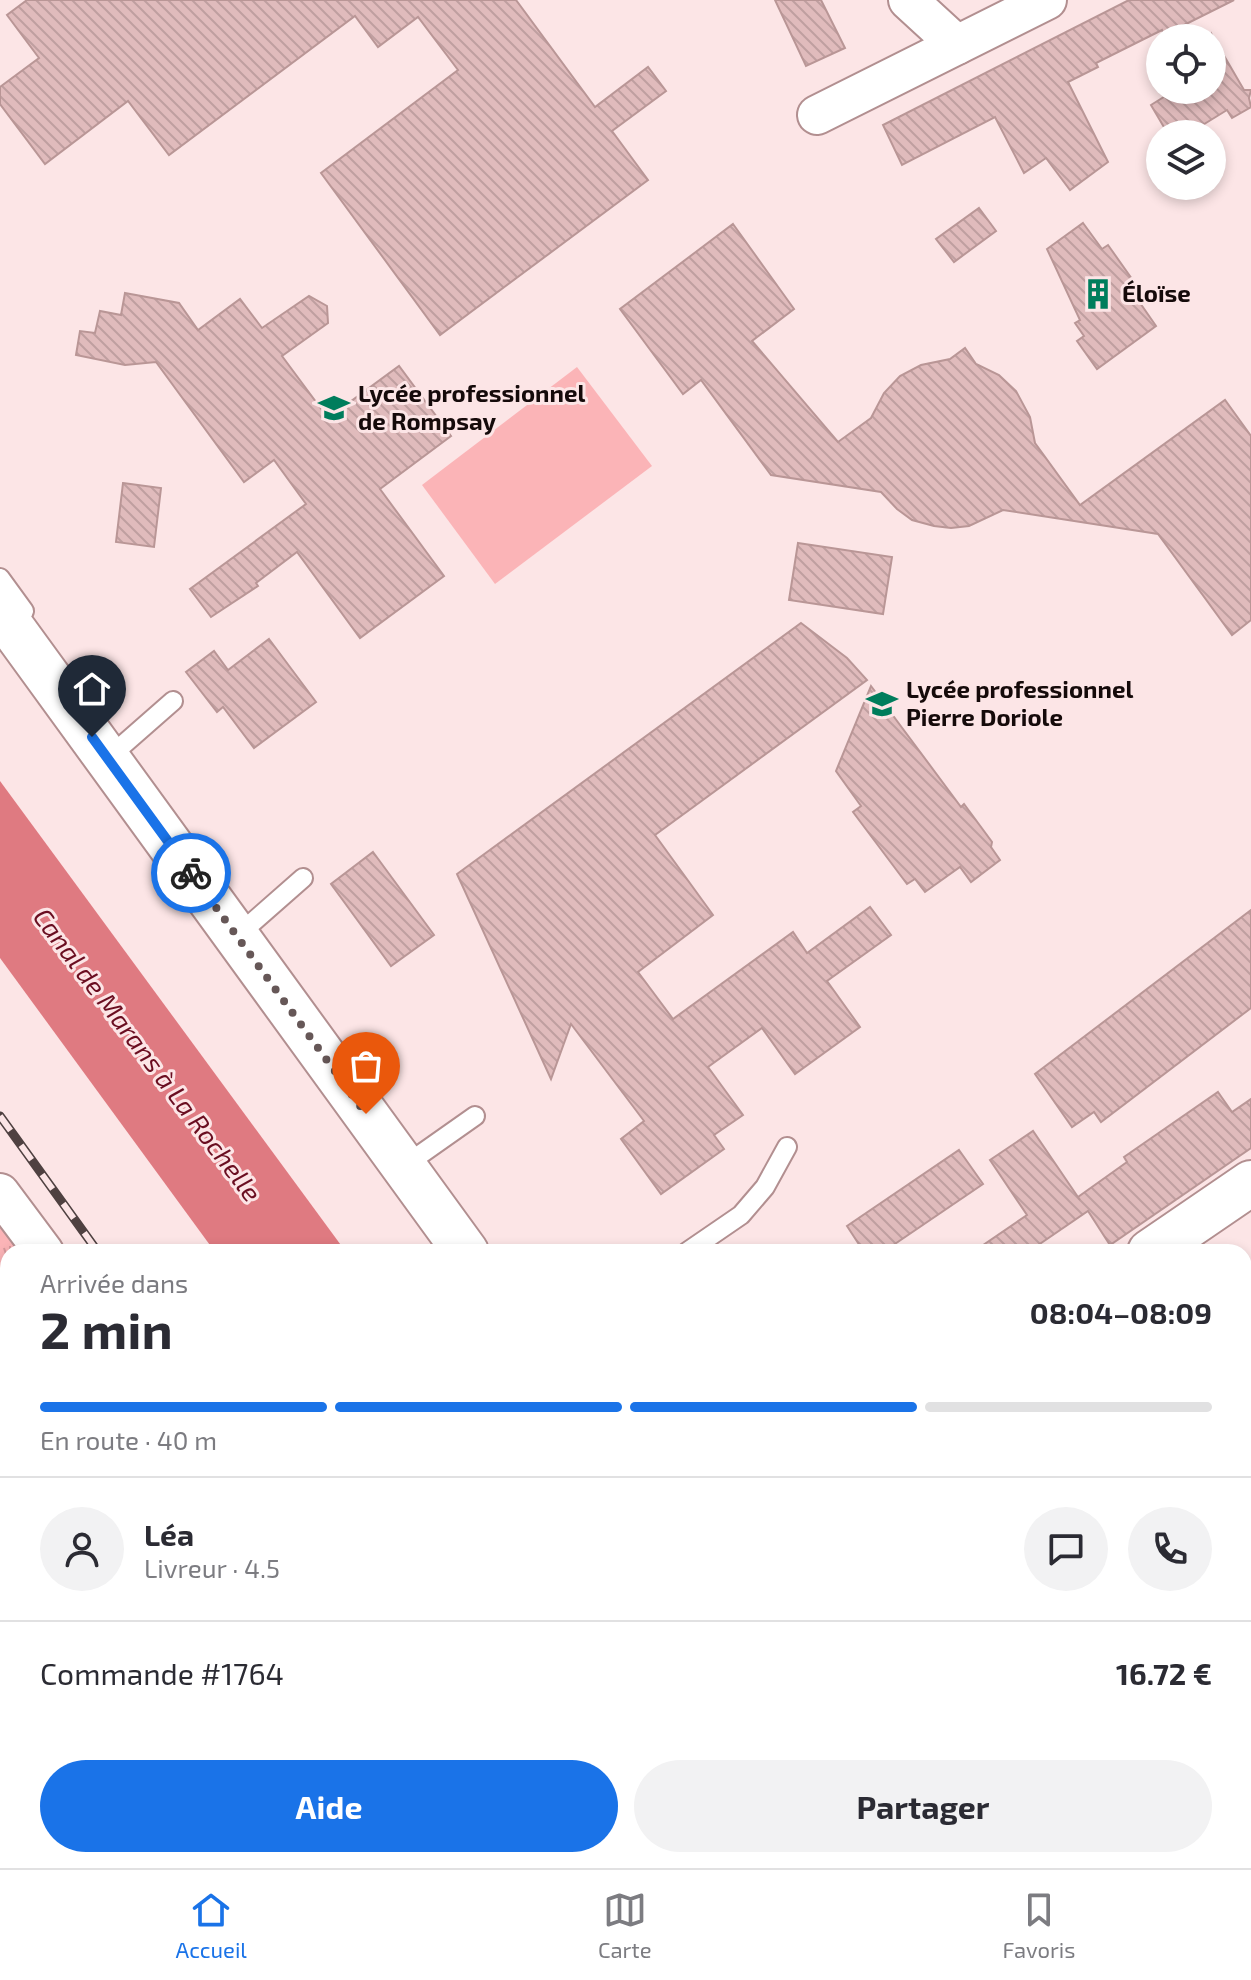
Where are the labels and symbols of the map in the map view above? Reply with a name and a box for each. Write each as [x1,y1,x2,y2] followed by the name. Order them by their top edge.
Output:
[1081,277,1115,311] building icon: Éloïse
[1122,278,1191,307] place label: Éloïse
[358,378,585,435] place label: Lycée professionnel de Rompsay
[317,391,351,425] school or university icon: Lycée professionnel de Rompsay
[58,655,126,737] pin
[906,674,1133,731] place label: Lycée professionnel Pierre Doriole
[865,687,899,721] school or university icon: Lycée professionnel Pierre Doriole
[151,833,231,913] courier
[28,901,269,1207] water label: Canal de Marans à La Rochelle
[332,1032,400,1114] pin

